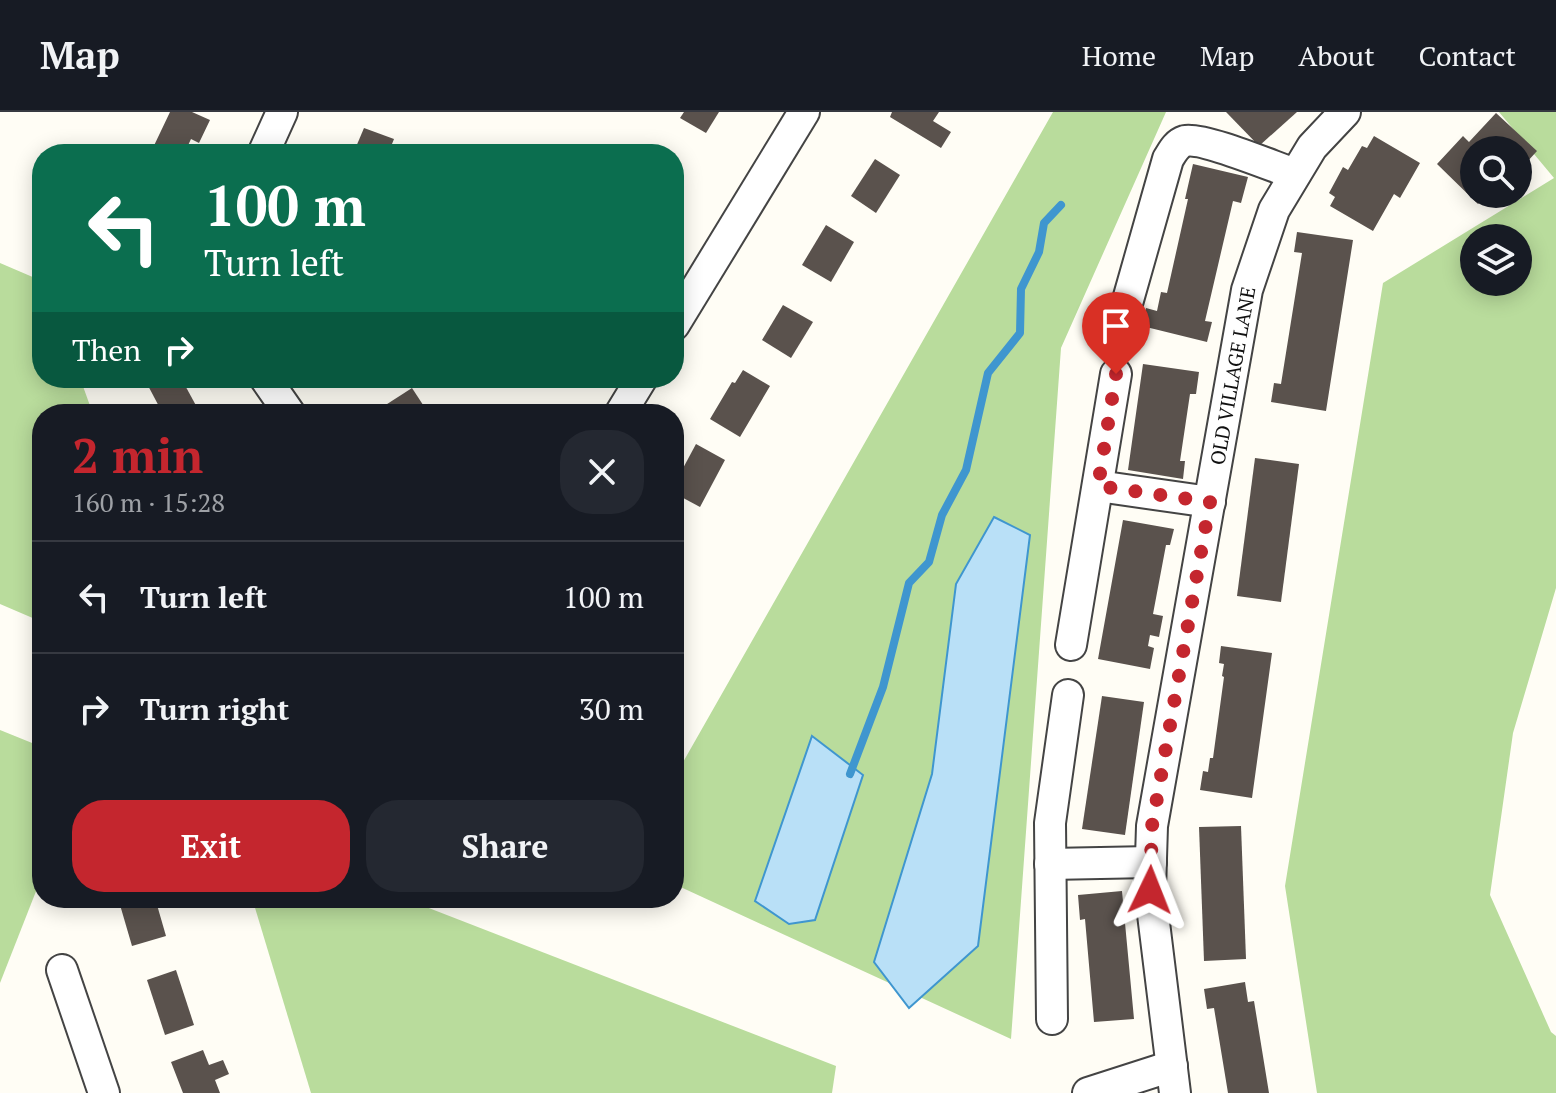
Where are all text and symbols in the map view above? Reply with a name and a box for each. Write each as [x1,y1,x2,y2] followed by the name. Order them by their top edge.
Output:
[40,30,120,80] text: Map
[1082,37,1156,74] text: Home
[1200,37,1254,74] text: Map
[1298,37,1375,74] text: About
[1419,37,1516,74] text: Contact
[1460,136,1532,296] map controls
[1460,136,1532,208] button: search
[204,168,366,242] text: 100 m
[72,176,176,280] icon: left
[1460,224,1532,296] button: layers
[204,239,344,286] text: Turn left
[1203,284,1261,467] street label: OLD VILLAGE LANE
[1082,292,1150,374] pin
[1094,304,1138,348] icon: arrive
[157,328,201,372] icon: right
[72,330,141,370] text: Then
[72,423,203,487] text: 2 min
[560,430,644,514] button: close
[72,485,225,519] text: 160 m · 15:28
[72,575,116,619] icon: left
[140,577,267,617] text: Turn left
[563,577,644,617] text: 100 m
[72,687,116,731] icon: right
[140,689,289,729] text: Turn right
[579,689,644,729] text: 30 m
[72,800,350,892] button: Exit
[366,800,644,892] button: Share
[1108,848,1192,932] position arrow

